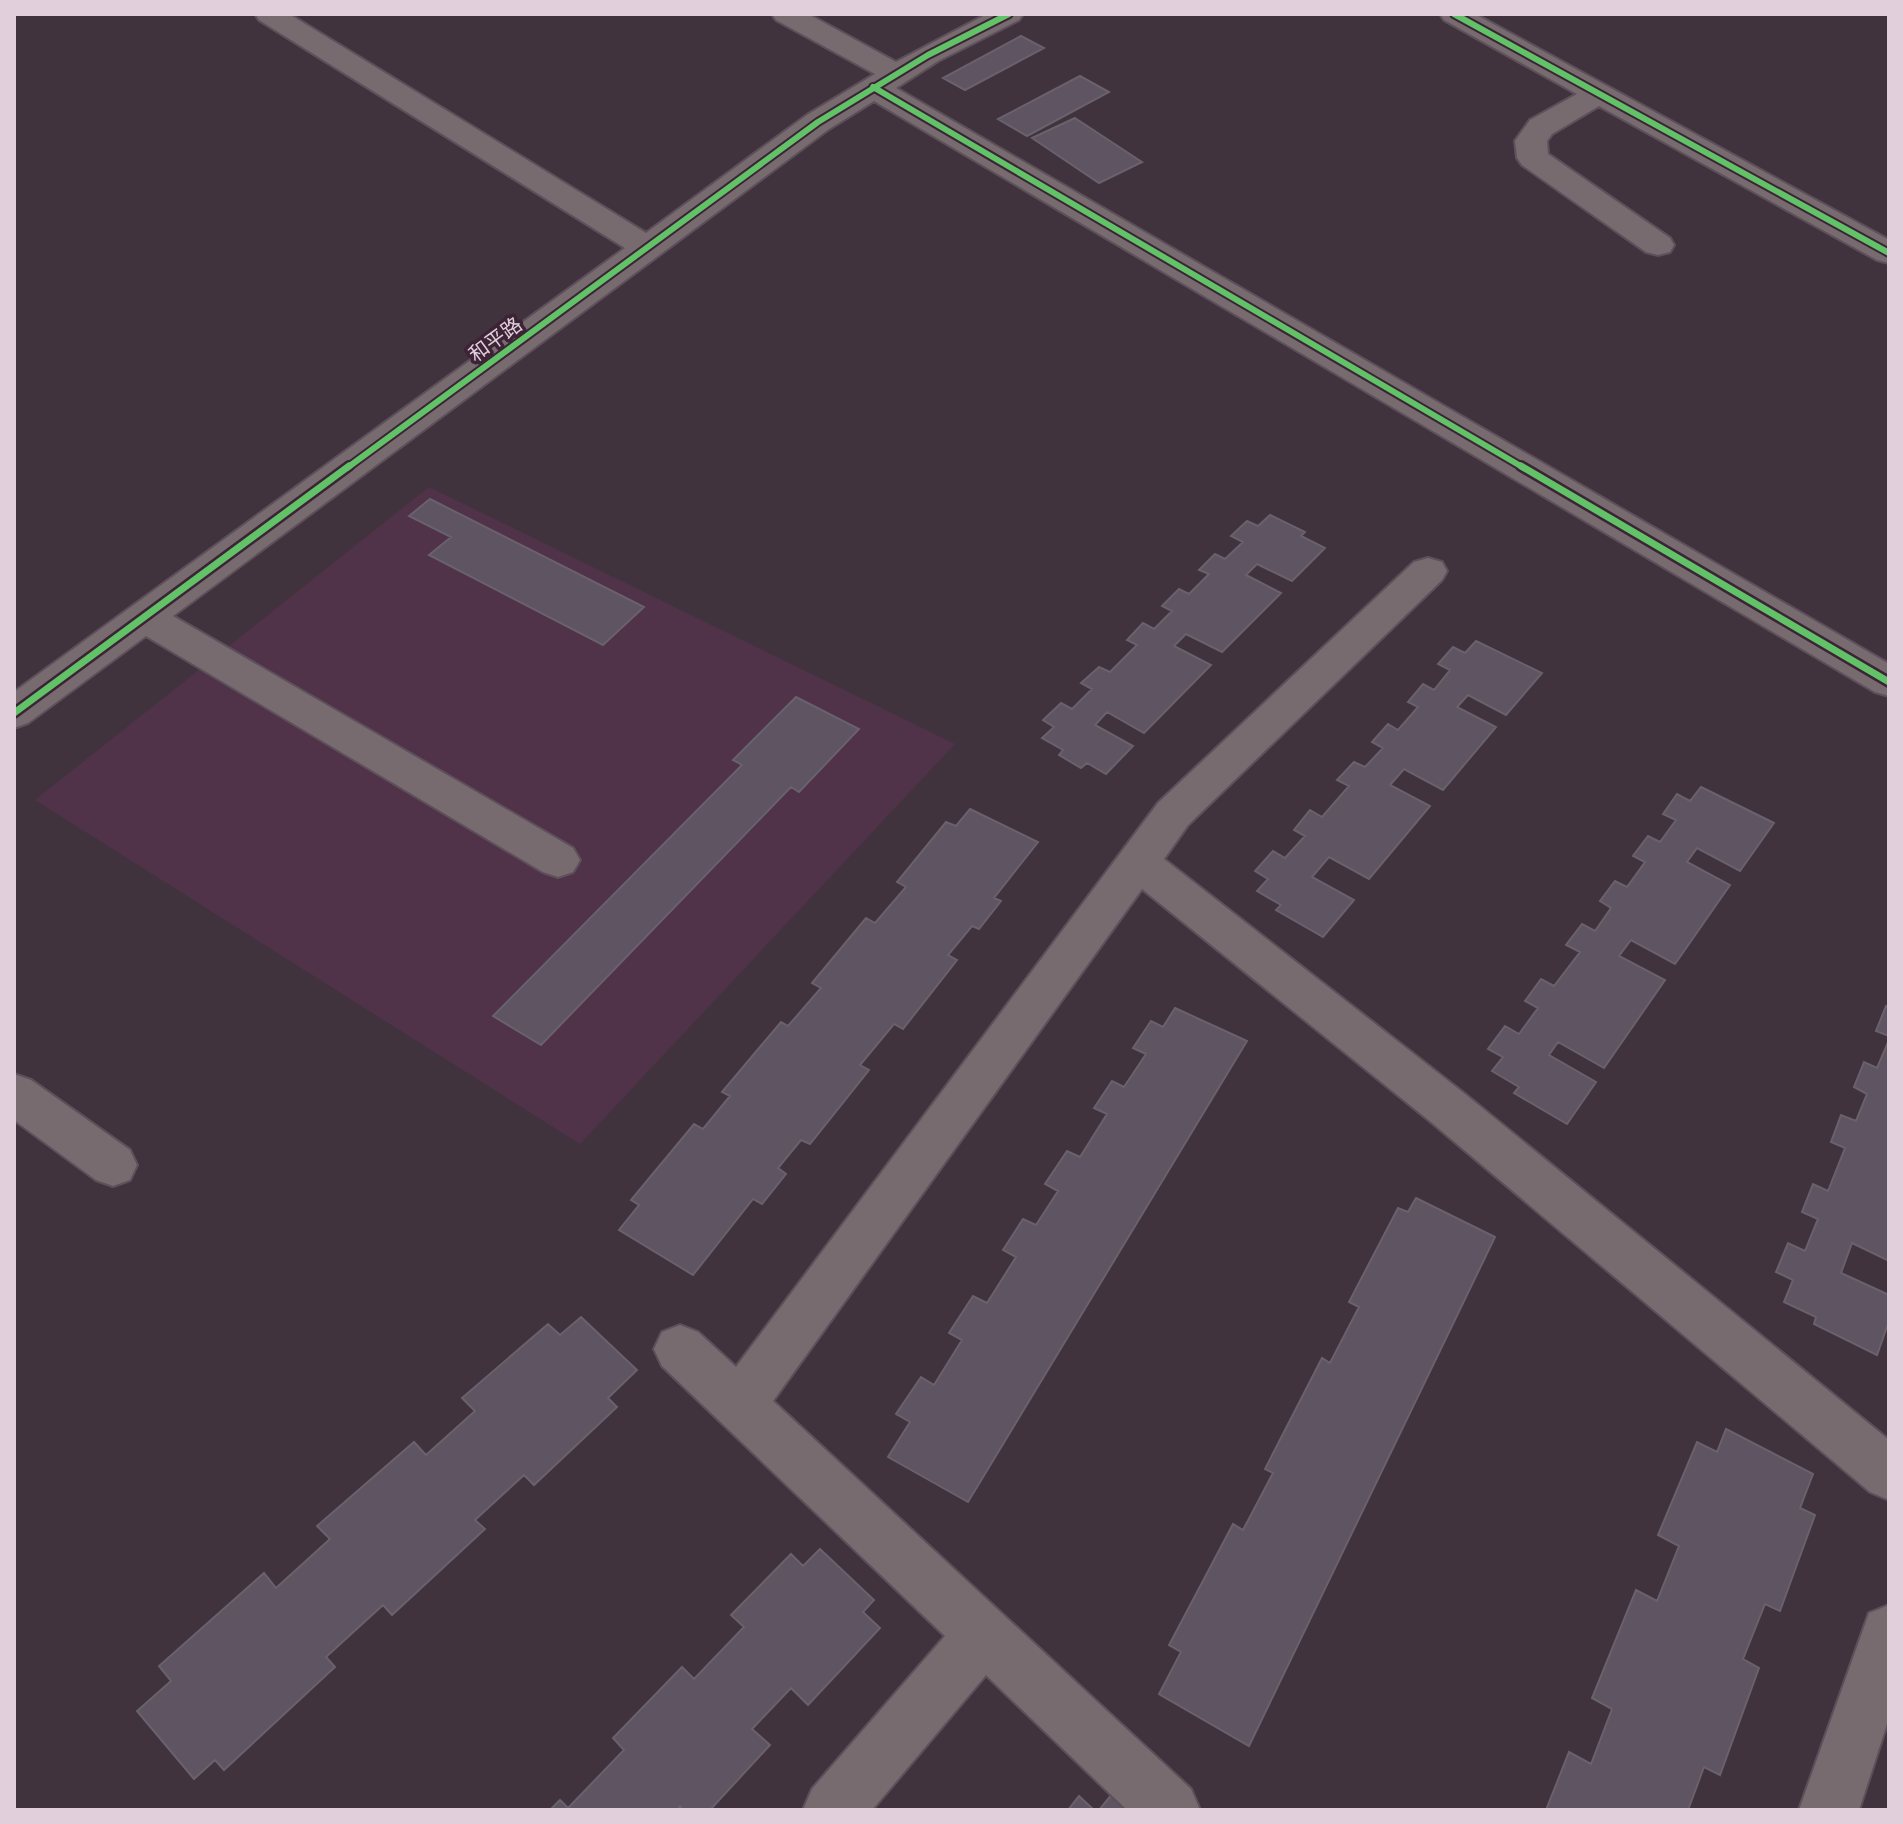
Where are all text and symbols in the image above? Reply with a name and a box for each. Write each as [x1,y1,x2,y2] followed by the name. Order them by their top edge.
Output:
[463,311,527,367] street label: 和平路

